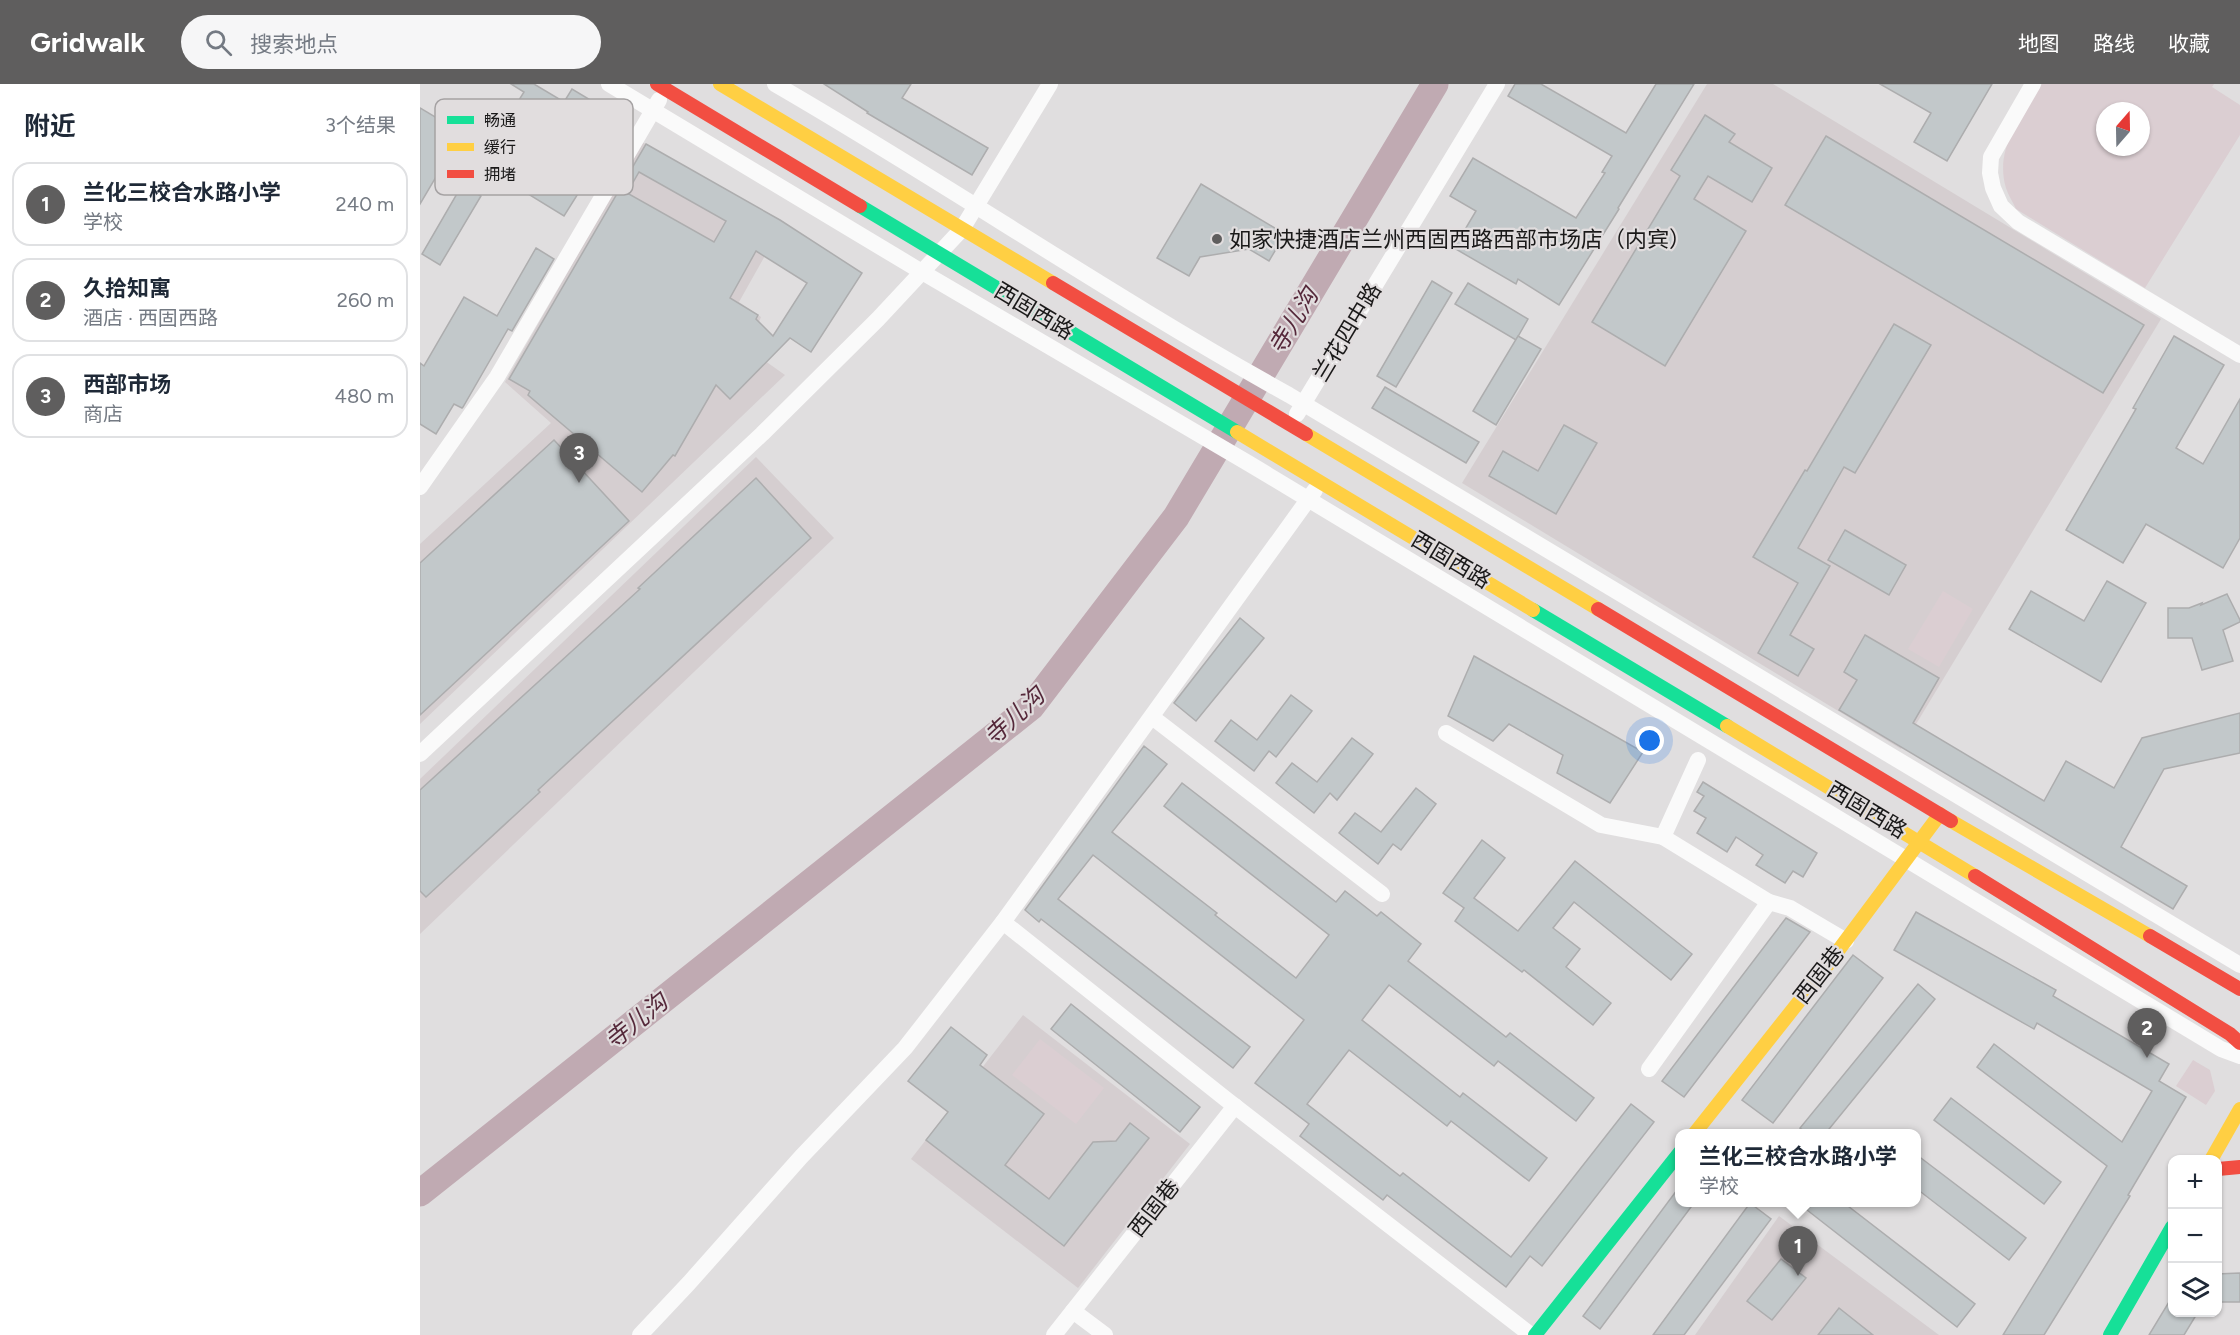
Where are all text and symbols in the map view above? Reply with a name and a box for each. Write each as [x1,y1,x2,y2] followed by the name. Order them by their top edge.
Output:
[181,15,601,69] search box
[30,25,145,59] text: Gridwalk
[202,26,235,59] icon: search
[250,31,338,58] text: 搜索地点
[2018,31,2060,56] text: 地图
[2093,31,2135,56] text: 路线
[2168,31,2210,56] text: 收藏
[435,99,633,195] legend
[2096,102,2150,156] north arrow
[24,110,76,142] text: 附近
[484,111,516,130] text: 畅通
[325,113,396,137] text: 3个结果
[484,138,516,157] text: 缓行
[484,165,516,184] text: 拥堵
[83,179,281,206] text: 兰化三校合水路小学
[41,192,50,216] text: 1
[336,192,394,216] text: 240 m
[83,210,123,234] text: 学校
[1229,226,1691,253] place label: 如家快捷酒店兰州西固西路西部市场店（内宾）
[1210,232,1224,246] marker: 如家快捷酒店兰州西固西路西部市场店（内宾）
[83,275,171,302] text: 久拾知寓
[989,277,1079,345] street label: 西固西路
[1307,278,1387,386] street label: 兰花四中路
[1262,280,1326,359] water label: 寺儿沟
[40,288,51,312] text: 2
[337,288,394,312] text: 260 m
[83,306,218,330] text: 酒店 · 西固西路
[83,371,171,398] text: 西部市场
[40,384,51,408] text: 3
[335,384,394,408] text: 480 m
[83,402,123,426] text: 商店
[560,434,598,483] pin: 3
[1406,526,1496,594] street label: 西固西路
[978,679,1052,751] water label: 寺儿沟
[1635,726,1664,755] your location
[1822,776,1912,844] street label: 西固西路
[1788,941,1850,1009] street label: 西固巷
[599,985,675,1055] water label: 寺儿沟
[2128,1008,2166,1058] pin: 2
[1675,1129,1921,1207] popup
[1699,1143,1897,1170] text: 兰化三校合水路小学
[2168,1155,2222,1317] map controls
[2168,1155,2222,1209] button: +
[1123,1174,1185,1242] street label: 西固巷
[1699,1174,1739,1198] text: 学校
[2168,1209,2222,1263] button: −
[1778,1226,1818,1276] pin: 1
[2168,1263,2222,1317] button: layers

